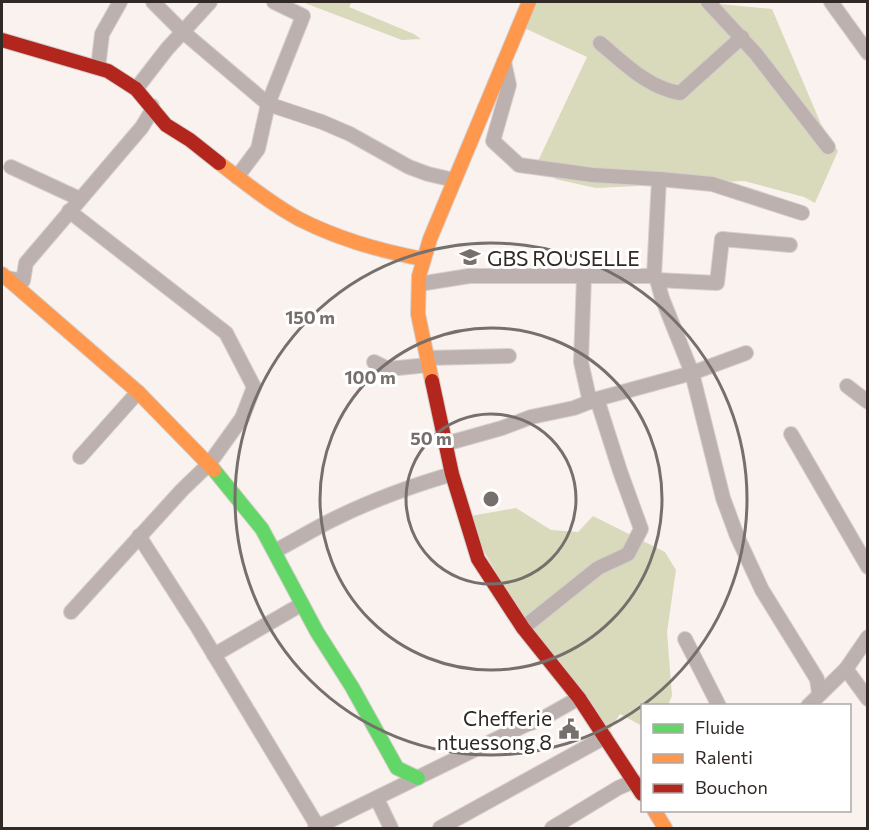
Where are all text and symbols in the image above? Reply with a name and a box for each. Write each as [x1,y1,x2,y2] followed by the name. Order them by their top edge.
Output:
[458,245,482,269] school or university icon: GBS ROUSELLE
[487,245,640,270] place label: GBS ROUSELLE
[285,306,335,328] text: 150 m
[344,366,396,388] text: 100 m
[410,427,452,449] text: 50 m
[481,489,501,509] centre of rings
[641,704,851,812] legend
[437,705,552,754] place label: Chefferie ntuessong 8
[695,716,744,738] text: Fluide
[557,717,581,741] public building icon: Chefferie ntuessong 8
[695,746,753,768] text: Ralenti
[695,776,768,798] text: Bouchon

